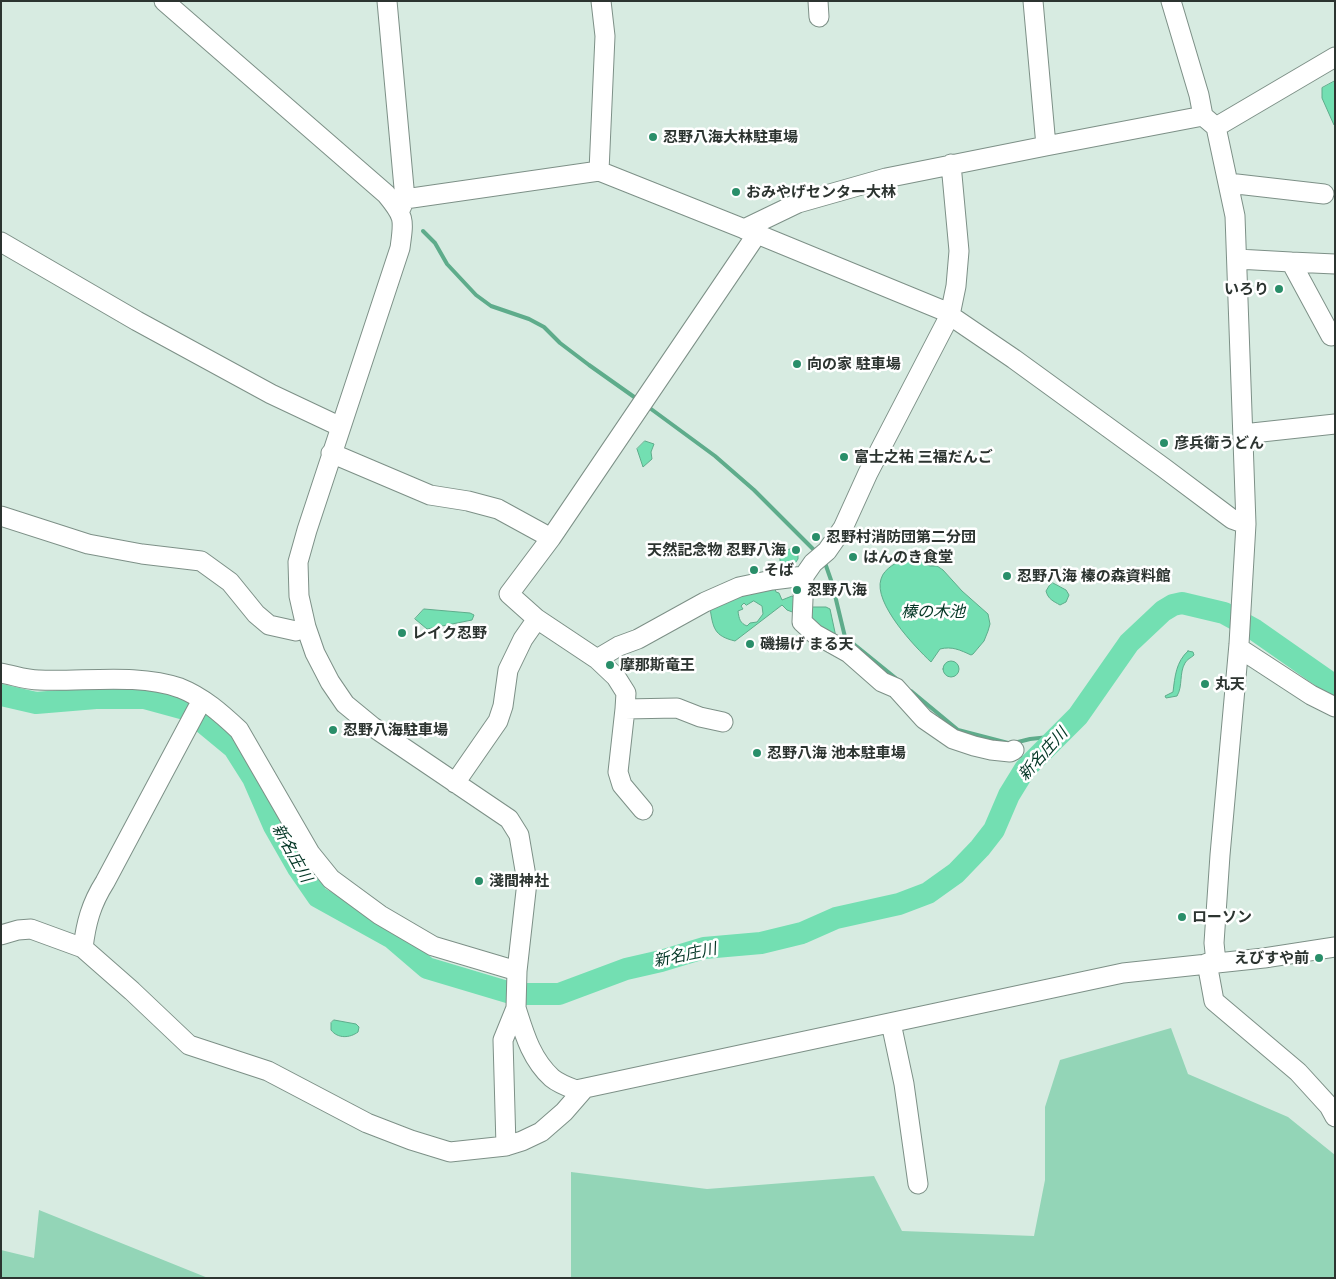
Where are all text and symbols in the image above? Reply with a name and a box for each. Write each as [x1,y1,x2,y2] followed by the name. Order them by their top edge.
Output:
[663,128,798,146] place label: 忍野八海大林駐車場
[647,131,659,143] marker: 忍野八海大林駐車場
[746,183,896,201] place label: おみやげセンター大林
[730,186,742,198] marker: おみやげセンター大林
[1224,280,1269,298] place label: いろり
[1273,283,1285,295] marker: いろり
[807,355,901,373] place label: 向の家 駐車場
[791,358,803,370] marker: 向の家 駐車場
[1174,434,1264,452] place label: 彦兵衛うどん
[1158,437,1170,449] marker: 彦兵衛うどん
[854,448,993,466] place label: 富士之祐 三福だんご
[838,451,850,463] marker: 富士之祐 三福だんご
[826,528,976,546] place label: 忍野村消防団第二分団
[810,531,822,543] marker: 忍野村消防団第二分団
[647,541,786,559] place label: 天然記念物 忍野八海
[790,544,802,556] marker: 天然記念物 忍野八海
[863,548,953,566] place label: はんのき食堂
[847,551,859,563] marker: はんのき食堂
[764,561,794,579] place label: そば
[748,564,760,576] marker: そば
[1017,567,1171,585] place label: 忍野八海 榛の森資料館
[1001,570,1013,582] marker: 忍野八海 榛の森資料館
[807,581,867,599] place label: 忍野八海
[791,584,803,596] marker: 忍野八海
[901,602,965,622] water label: 榛の木池
[412,624,487,642] place label: レイク忍野
[396,627,408,639] marker: レイク忍野
[760,635,854,653] place label: 磯揚げ まる天
[744,638,756,650] marker: 磯揚げ まる天
[620,656,695,674] place label: 摩那斯竜王
[604,659,616,671] marker: 摩那斯竜王
[1215,675,1245,693] place label: 丸天
[1199,678,1211,690] marker: 丸天
[343,721,448,739] place label: 忍野八海駐車場
[327,724,339,736] marker: 忍野八海駐車場
[1014,724,1072,784] water label: 新名庄川
[767,744,906,762] place label: 忍野八海 池本駐車場
[751,747,763,759] marker: 忍野八海 池本駐車場
[268,820,316,886] water label: 新名庄川
[489,872,549,890] place label: 淺間神社
[473,875,485,887] marker: 淺間神社
[1192,908,1252,926] place label: ローソン
[1176,911,1188,923] marker: ローソン
[652,939,718,971] water label: 新名庄川
[1234,949,1309,967] place label: えびすや前
[1313,952,1325,964] marker: えびすや前

